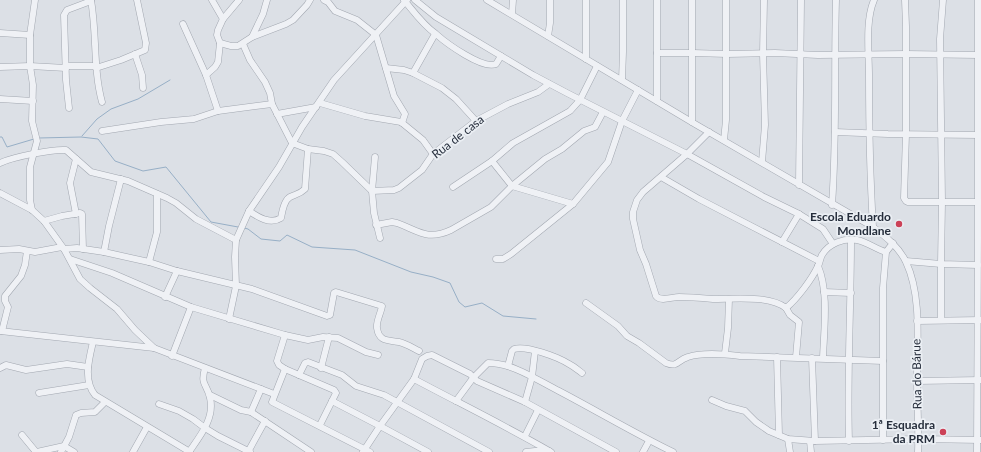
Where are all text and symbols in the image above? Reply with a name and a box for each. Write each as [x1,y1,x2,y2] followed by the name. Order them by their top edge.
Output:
[429,112,487,162] street label: Rua de casa
[810,209,892,238] place label: Escola Eduardo Mondlane
[894,219,904,229] marker: Escola Eduardo Mondlane
[908,339,925,409] street label: Rua do Bárue
[872,417,935,446] place label: 1ª Esquadra da PRM
[938,427,948,437] marker: 1ª Esquadra da PRM

